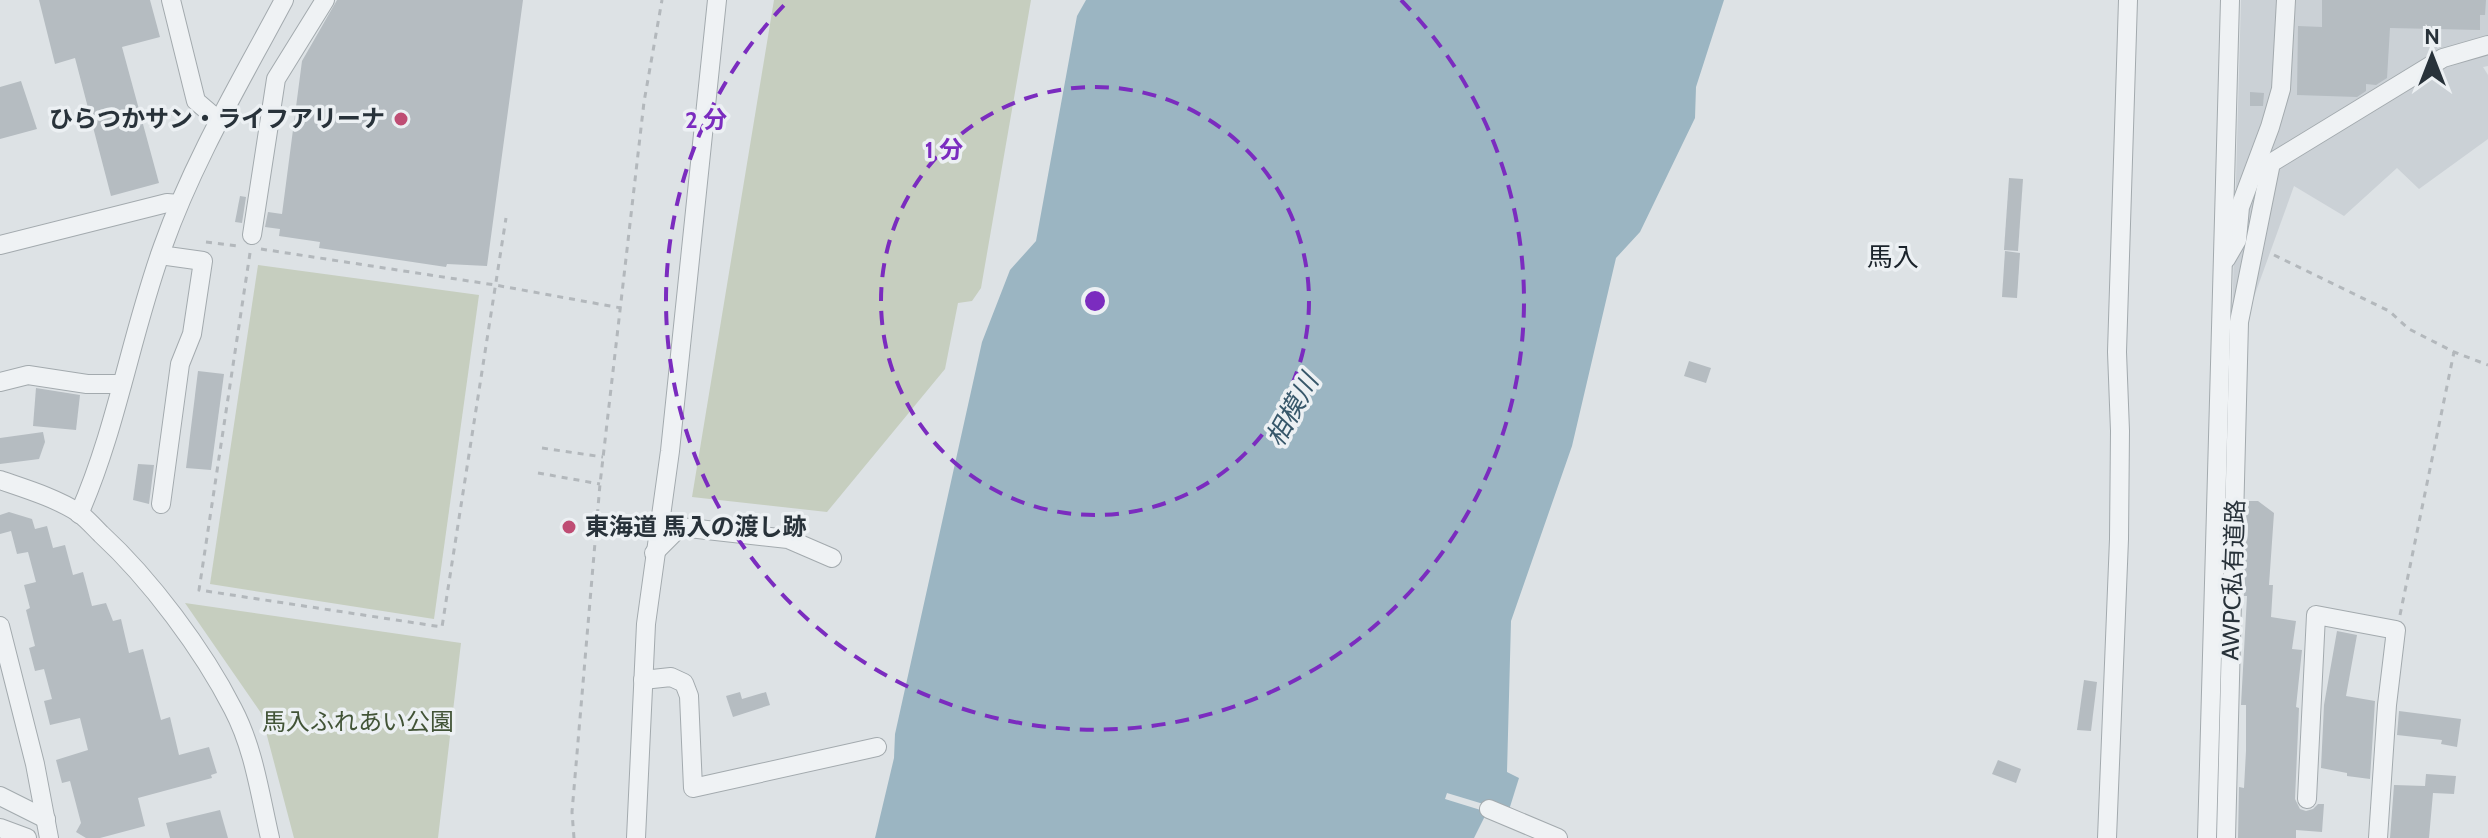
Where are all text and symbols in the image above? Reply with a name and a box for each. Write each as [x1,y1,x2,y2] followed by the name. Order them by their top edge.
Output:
[2392,16,2472,96] north arrow
[2424,23,2440,50] text: N
[49,104,385,133] place label: ひらつかサン・ライフアリーナ
[685,105,727,134] text: 2 分
[392,110,410,128] marker: ひらつかサン・ライフアリーナ
[925,135,963,164] text: 1 分
[1867,241,1919,273] district label: 馬入
[1081,287,1109,315] centre of rings
[1259,366,1326,452] water label: 相模川
[2215,499,2250,661] street label: AWPC私有道路
[585,512,806,541] place label: 東海道 馬入の渡し跡
[560,518,578,536] marker: 東海道 馬入の渡し跡
[262,707,454,736] park label: 馬入ふれあい公園

